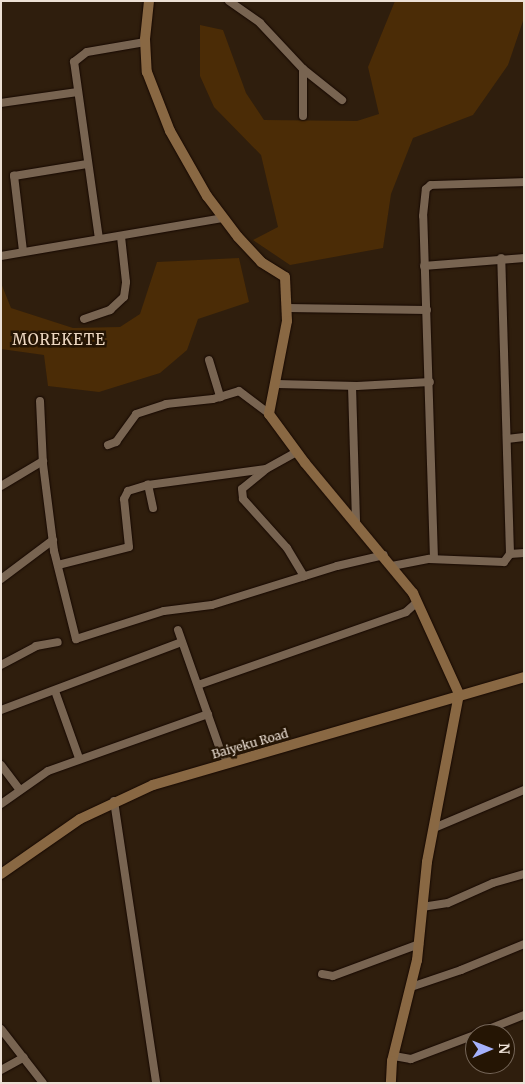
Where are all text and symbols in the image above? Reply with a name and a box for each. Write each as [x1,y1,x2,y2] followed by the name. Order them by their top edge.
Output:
[11,331,107,349] district label: MOREKETE
[210,726,290,762] street label: Baiyeku Road
[465,1024,515,1074] north arrow
[495,1043,513,1054] text: N

